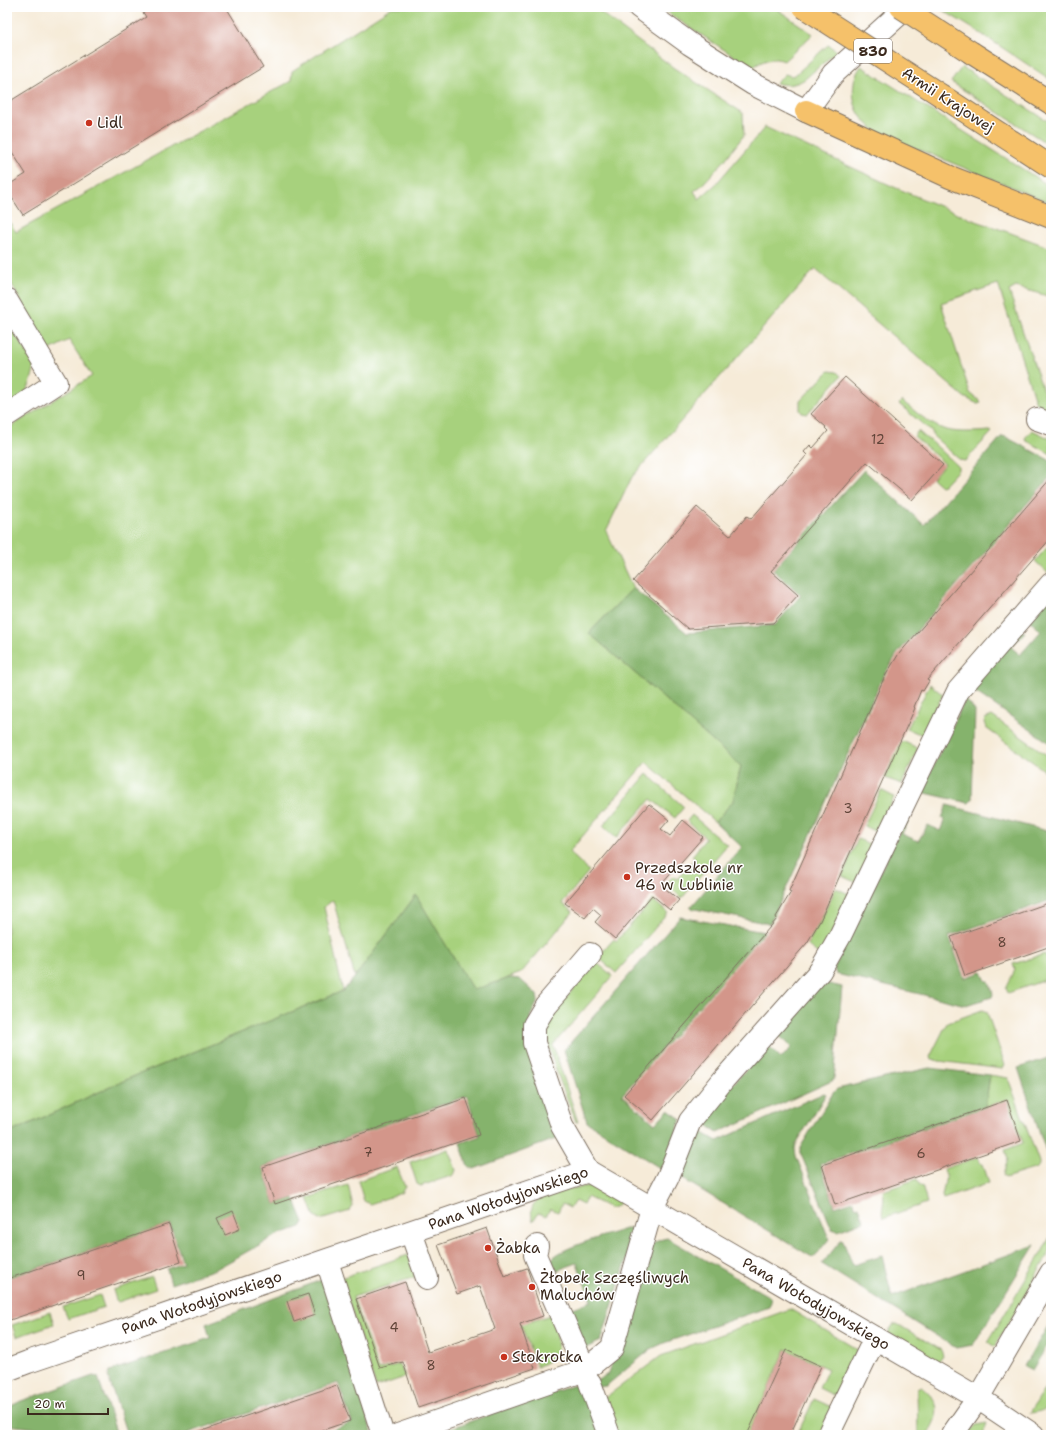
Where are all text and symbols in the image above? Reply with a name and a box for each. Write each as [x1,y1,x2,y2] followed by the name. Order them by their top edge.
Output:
[854,39,892,63] road number: 830
[898,63,998,137] street label: Armii Krajowej
[97,113,123,133] place label: Lidl
[84,118,94,128] marker: Lidl
[871,431,885,448] house number: 12
[843,800,853,817] house number: 3
[635,858,743,895] place label: Przedszkole nr 46 w Lublinie
[622,872,632,882] marker: Przedszkole nr 46 w Lublinie
[997,934,1007,951] house number: 8
[363,1144,373,1161] house number: 7
[916,1145,926,1162] house number: 6
[426,1162,591,1235] street label: Pana Wołodyjowskiego
[496,1238,541,1258] place label: Żabka
[483,1243,493,1253] marker: Żabka
[738,1253,894,1355] street label: Pana Wołodyjowskiego
[119,1266,284,1339] street label: Pana Wołodyjowskiego
[76,1267,86,1284] house number: 9
[540,1268,689,1305] place label: Żłobek Szczęśliwych Maluchów
[527,1282,537,1292] marker: Żłobek Szczęśliwych Maluchów
[389,1319,399,1336] house number: 4
[512,1347,583,1367] place label: Stokrotka
[499,1352,509,1362] marker: Stokrotka
[426,1357,436,1374] house number: 8
[28,1390,108,1416] scale bar
[34,1396,65,1412] text: 20 m

